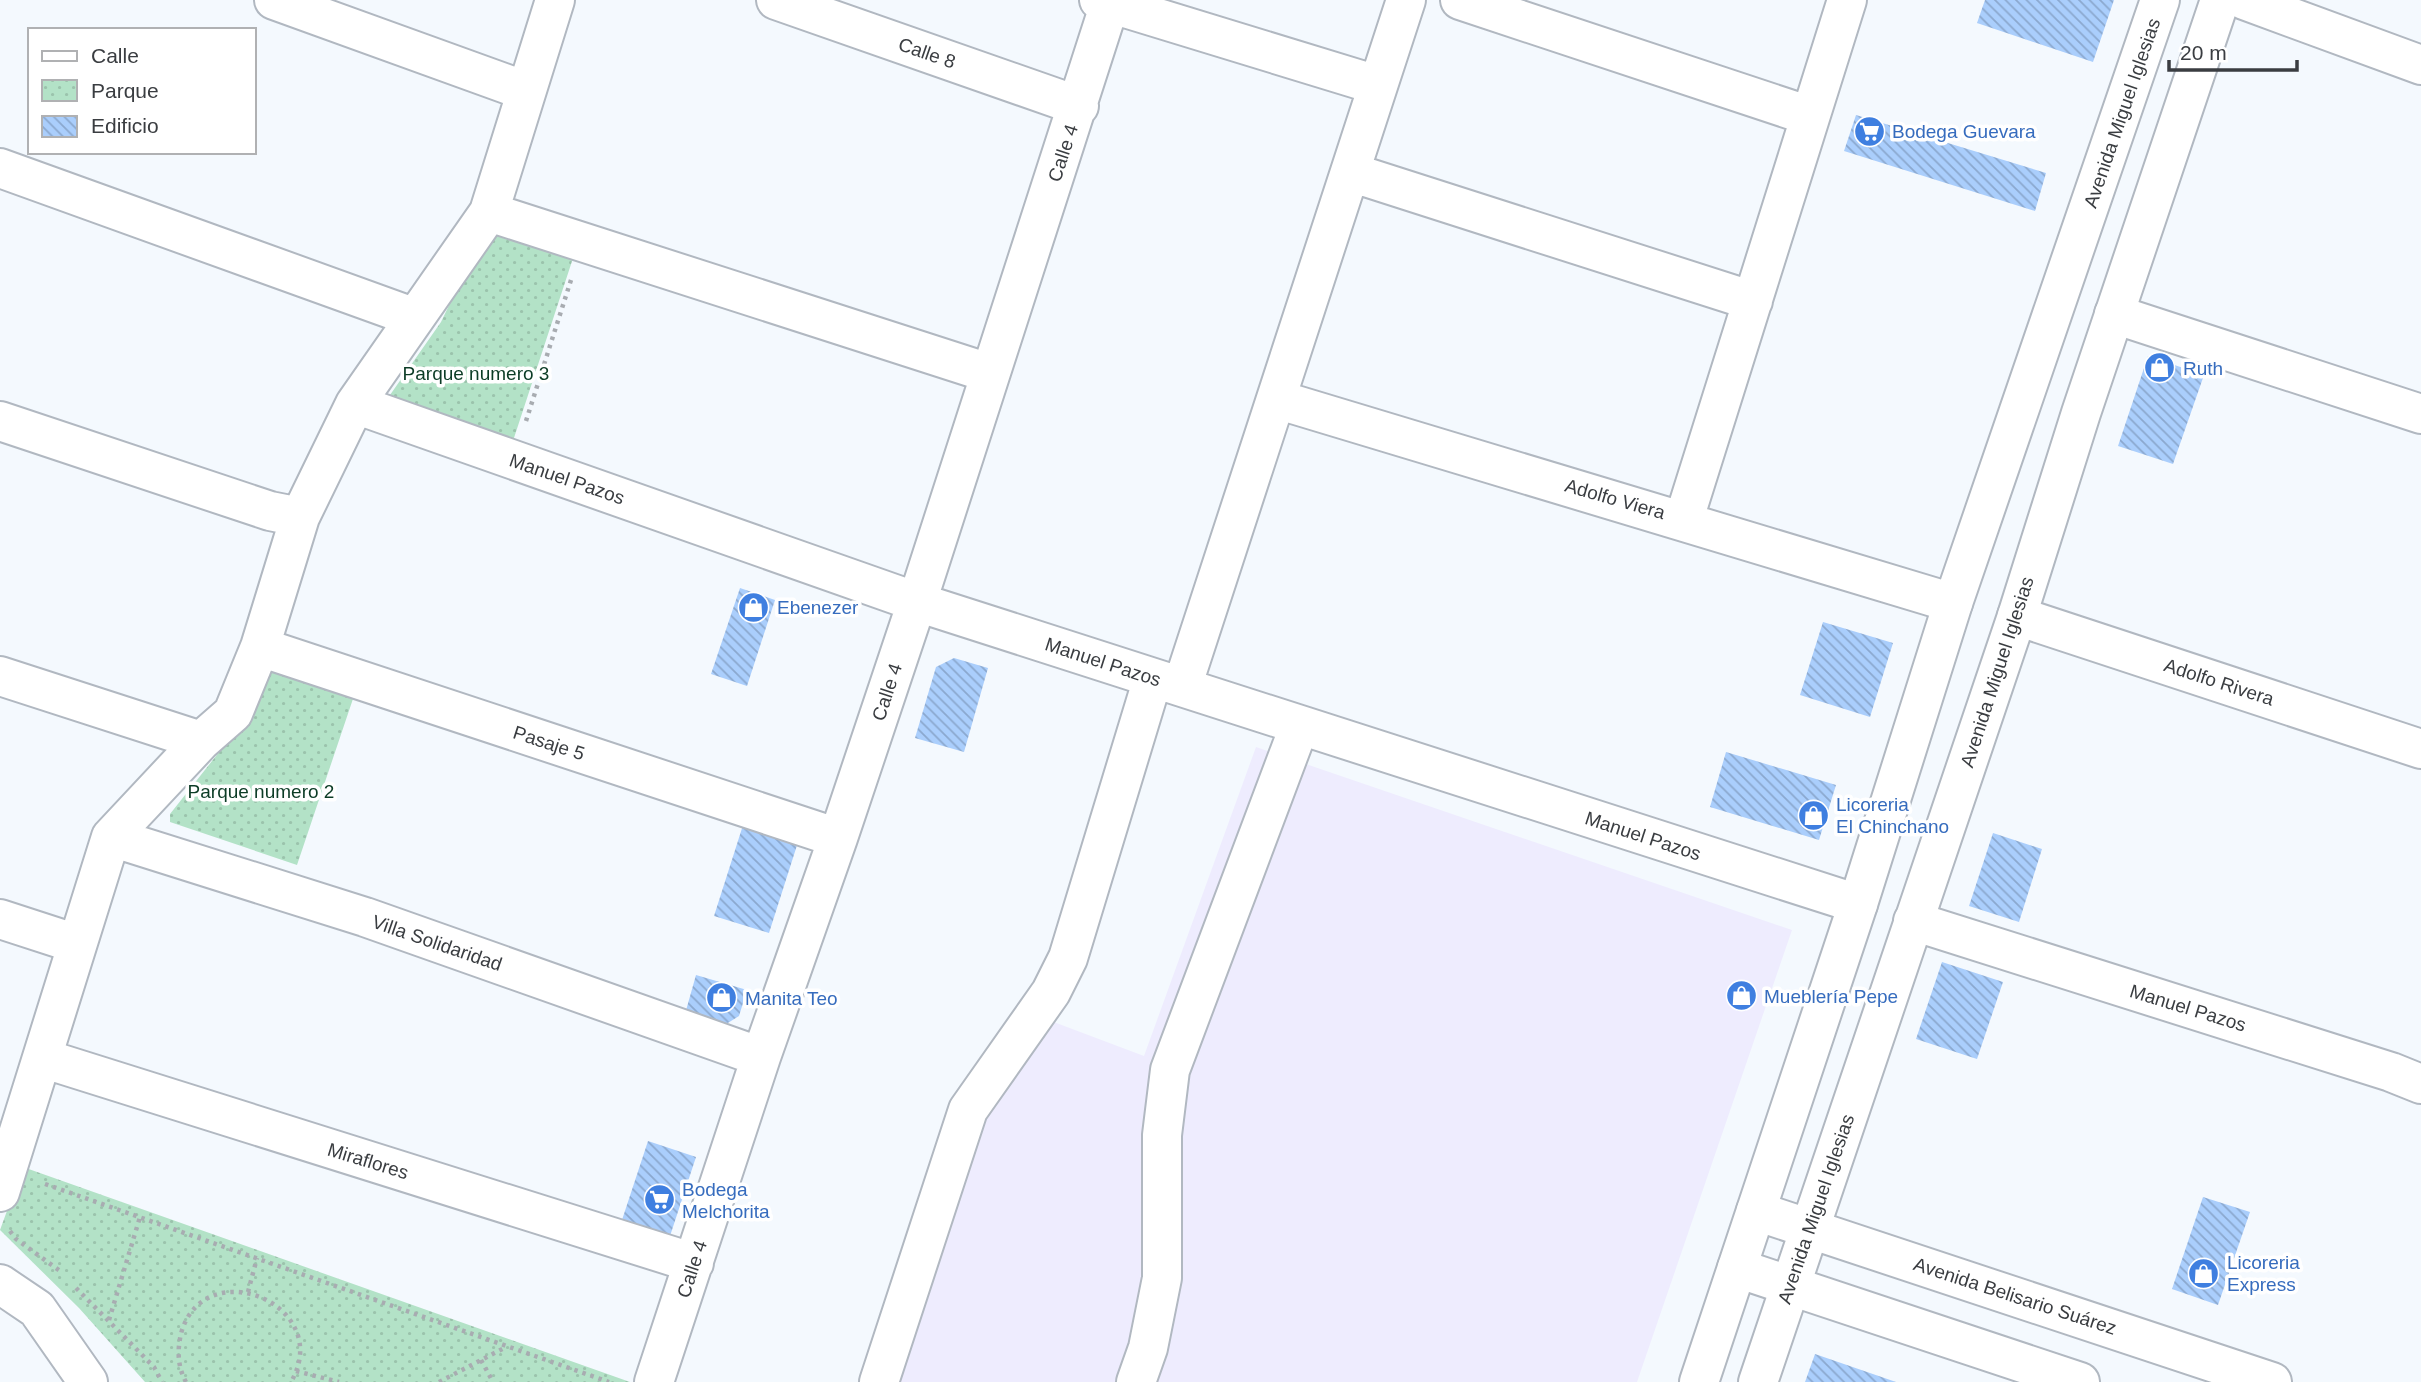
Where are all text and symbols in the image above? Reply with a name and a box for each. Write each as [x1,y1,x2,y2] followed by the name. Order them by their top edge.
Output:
[2080,15,2164,211] street label: Avenida Miguel Iglesias
[28,28,256,154] legend
[2169,28,2297,72] scale bar
[896,33,958,73] street label: Calle 8
[2180,41,2227,64] text: 20 m
[91,44,139,67] text: Calle
[91,79,159,102] text: Parque
[91,114,159,137] text: Edificio
[1852,114,1886,148] supermarket icon: Bodega Guevara
[1044,121,1082,184] street label: Calle 4
[1892,121,2036,142] place label: Bodega Guevara
[2143,351,2177,385] shop icon: Ruth
[2183,358,2223,379] place label: Ruth
[403,363,549,384] park label: Parque numero 3
[507,449,627,509] street label: Manuel Pazos
[1563,475,1668,523] street label: Adolfo Viera
[1956,574,2038,770] street label: Avenida Miguel Iglesias
[737,590,771,624] shop icon: Ebenezer
[777,597,859,618] place label: Ebenezer
[1042,633,1164,691] street label: Manuel Pazos
[2162,654,2277,710] street label: Adolfo Rivera
[868,660,906,723] street label: Calle 4
[511,722,587,764] street label: Pasaje 5
[188,781,334,802] park label: Parque numero 2
[1836,794,1949,837] place label: Licoreria El Chinchano
[1796,798,1830,832] shop icon: Licoreria El Chinchano
[1582,807,1704,865] street label: Manuel Pazos
[369,911,505,975] street label: Villa Solidaridad
[1724,979,1758,1013] shop icon: Mueblería Pepe
[2127,980,2249,1036] street label: Manuel Pazos
[705,981,739,1015] shop icon: Manita Teo
[1764,986,1898,1007] place label: Mueblería Pepe
[745,988,838,1009] place label: Manita Teo
[1774,1111,1858,1307] street label: Avenida Miguel Iglesias
[325,1139,411,1183] street label: Miraflores
[682,1179,770,1222] place label: Bodega Melchorita
[642,1183,676,1217] supermarket icon: Bodega Melchorita
[673,1237,711,1300] street label: Calle 4
[2227,1252,2300,1295] place label: Licoreria Express
[1911,1253,2119,1339] street label: Avenida Belisario Suárez
[2187,1256,2221,1290] shop icon: Licoreria Express

